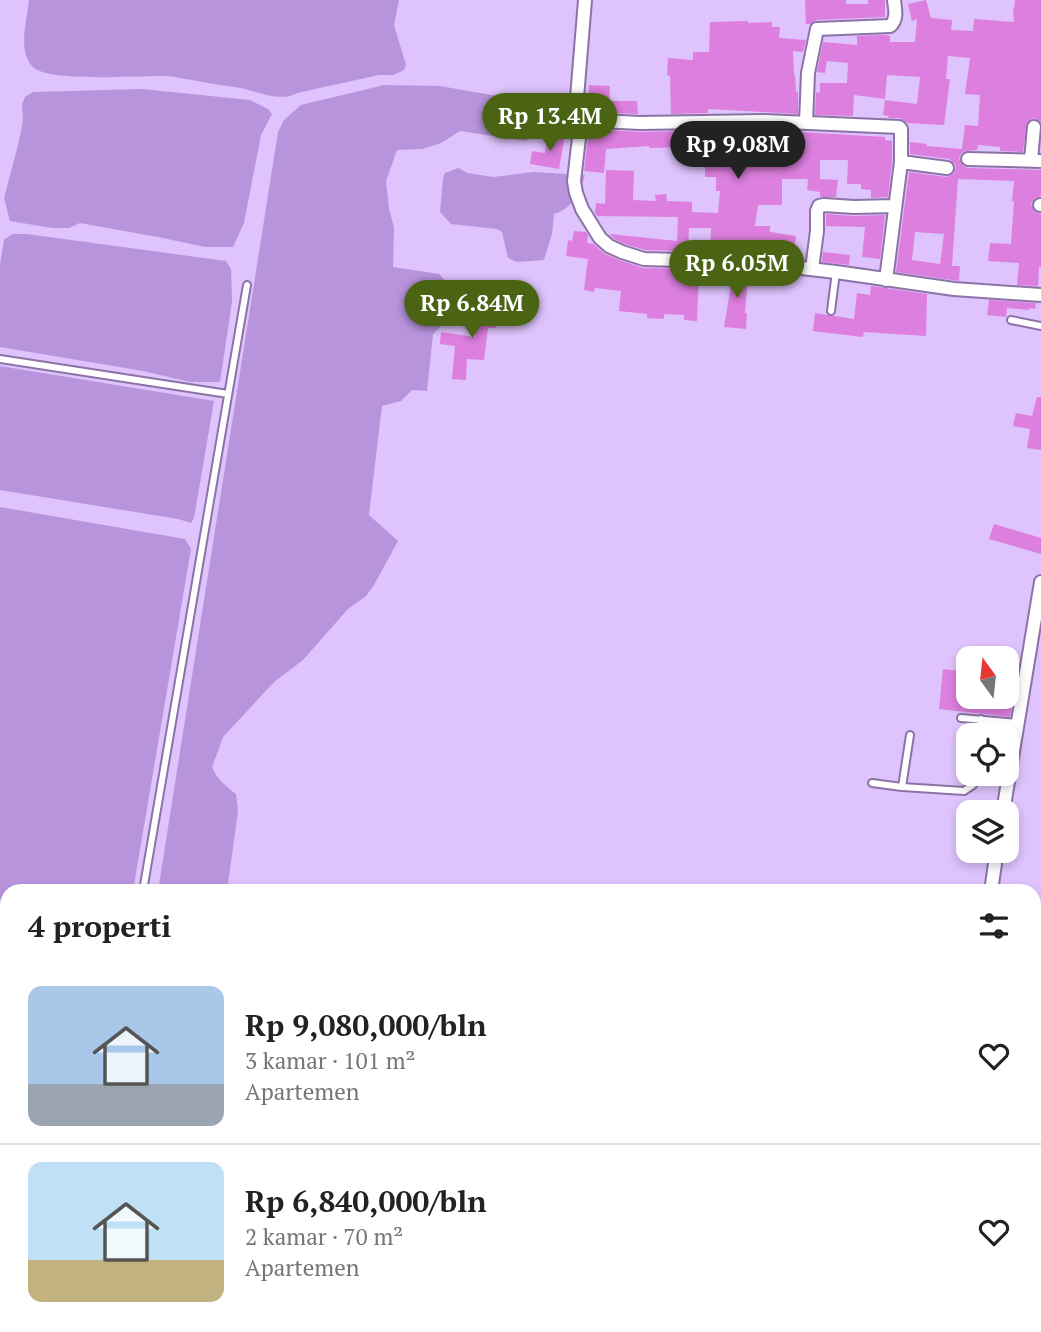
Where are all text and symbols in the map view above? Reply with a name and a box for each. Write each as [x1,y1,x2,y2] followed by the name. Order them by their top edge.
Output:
[478,94,622,153] pin: Rp 13.4M
[498,100,602,131] text: Rp 13.4M
[666,122,810,181] pin: Rp 9.08M
[686,128,790,159] text: Rp 9.08M
[665,240,809,300] pin: Rp 6.05M
[685,247,789,278] text: Rp 6.05M
[400,280,544,340] pin: Rp 6.84M
[420,287,524,318] text: Rp 6.84M
[956,646,1018,709] north arrow
[956,646,1019,863] map controls
[956,723,1019,786] button: locate
[956,800,1019,863] button: layers
[28,906,171,946] text: 4 properti
[975,907,1013,945] icon: filters
[245,1005,487,1045] text: Rp 9,080,000/bln
[84,1014,168,1098] icon: home
[975,1037,1013,1075] icon: heart
[245,1045,415,1076] text: 3 kamar · 101 m²
[245,1076,359,1107] text: Apartemen
[245,1181,487,1221] text: Rp 6,840,000/bln
[84,1190,168,1274] icon: home
[975,1213,1013,1251] icon: heart
[245,1221,403,1252] text: 2 kamar · 70 m²
[245,1252,359,1283] text: Apartemen

